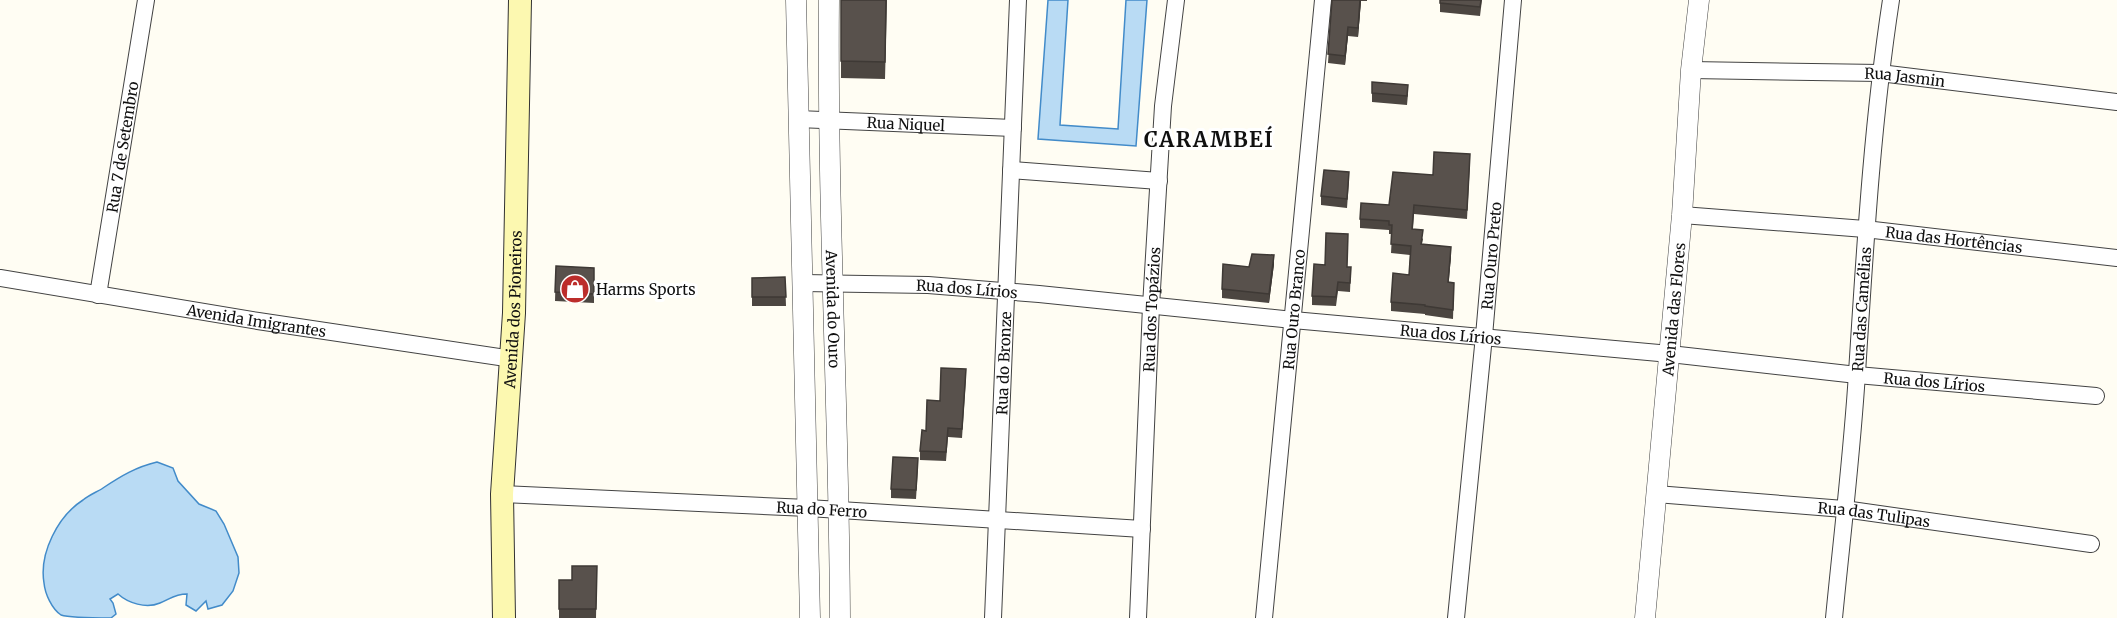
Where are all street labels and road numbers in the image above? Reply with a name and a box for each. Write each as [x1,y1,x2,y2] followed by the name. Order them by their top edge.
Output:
[1864,63,1946,90] street label: Rua Jasmin
[102,79,142,214] street label: Rua 7 de Setembro
[866,112,946,135] street label: Rua Niquel
[1477,201,1505,311] street label: Rua Ouro Preto
[1884,222,2023,257] street label: Rua das Hortências
[499,230,525,390] street label: Avenida dos Pioneiros
[1658,242,1689,378] street label: Avenida das Flores
[1139,246,1164,372] street label: Rua dos Topázios
[1848,246,1875,372] street label: Rua das Camélias
[1278,248,1309,371] street label: Rua Ouro Branco
[822,249,845,369] street label: Avenida do Ouro
[916,275,1018,302] street label: Rua dos Lírios
[184,300,327,341] street label: Avenida Imigrantes
[992,311,1015,415] street label: Rua do Bronze
[1399,320,1502,348] street label: Rua dos Lírios
[1883,368,1986,396] street label: Rua dos Lírios
[776,497,868,521] street label: Rua do Ferro
[1817,497,1932,531] street label: Rua das Tulipas

